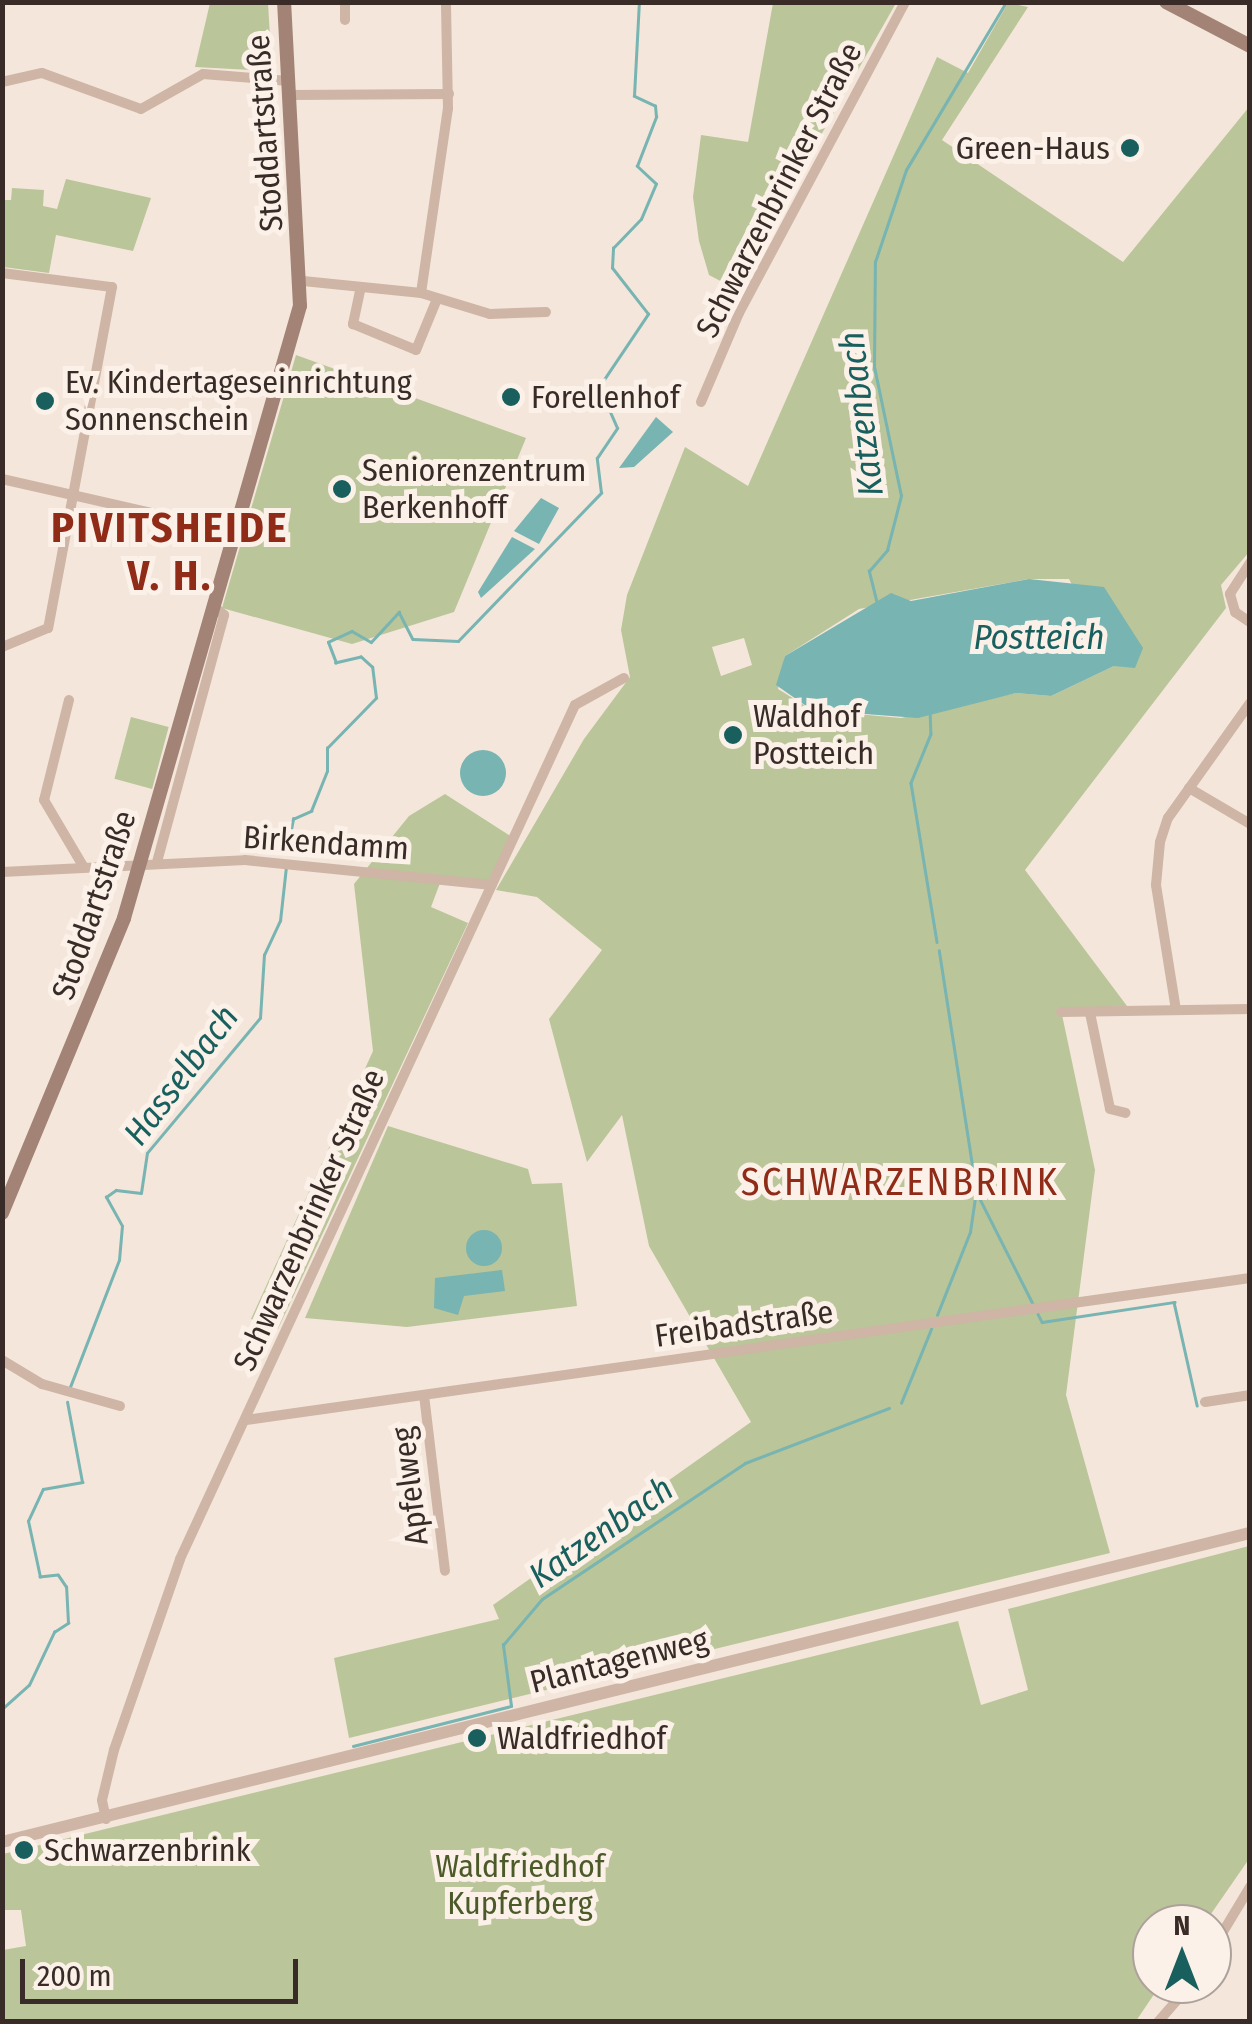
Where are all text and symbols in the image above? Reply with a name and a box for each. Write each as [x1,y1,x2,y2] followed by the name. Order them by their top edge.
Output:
[239,33,291,233] street label: Stoddartstraße
[688,36,870,344] street label: Schwarzenbrinker Straße
[956,129,1110,167] place label: Green-Haus
[1119,137,1141,159] marker: Green-Haus
[830,329,892,499] water label: Katzenbach
[65,364,412,439] place label: Ev. Kindertageseinrichtung Sonnenschein
[531,378,680,416] place label: Forellenhof
[500,386,522,408] marker: Forellenhof
[34,390,56,412] marker: Ev. Kindertageseinrichtung Sonnenschein
[362,452,586,527] place label: Seniorenzentrum Berkenhoff
[331,478,353,500] marker: Seniorenzentrum Berkenhoff
[51,503,289,602] district label: PIVITSHEIDE V. H.
[974,616,1104,658] water label: Postteich
[753,698,874,773] place label: Waldhof Postteich
[722,724,744,746] marker: Waldhof Postteich
[44,806,144,1004] street label: Stoddartstraße
[242,818,410,868] street label: Birkendamm
[115,997,247,1153] water label: Hasselbach
[225,1063,393,1377] street label: Schwarzenbrinker Straße
[741,1160,1059,1206] district label: SCHWARZENBRINK
[652,1292,836,1356] street label: Freibadstraße
[384,1424,436,1548] street label: Apfelweg
[521,1467,681,1597] water label: Katzenbach
[526,1620,712,1702] street label: Plantagenweg
[497,1719,666,1757] place label: Waldfriedhof
[466,1727,488,1749] marker: Waldfriedhof
[44,1831,251,1869] place label: Schwarzenbrink
[13,1839,35,1861] marker: Schwarzenbrink
[435,1848,605,1923] park label: Waldfriedhof Kupferberg
[1132,1904,1232,2004] north arrow
[1174,1909,1190,1942] text: N
[25,1939,302,2001] scale bar
[37,1958,112,1994] text: 200 m

